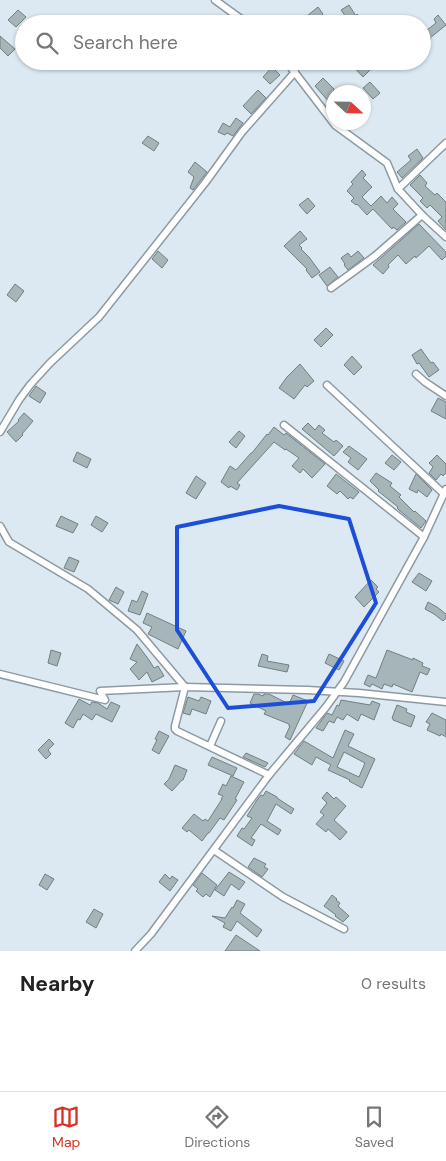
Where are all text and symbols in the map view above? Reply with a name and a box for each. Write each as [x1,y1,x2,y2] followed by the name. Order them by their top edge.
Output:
[15,15,431,70] search box
[33,29,61,57] icon: search
[73,30,178,55] text: Search here
[326,85,371,130] north arrow
[20,970,94,998] text: Nearby
[361,973,426,994] text: 0 results
[52,1103,80,1151] tab: Map
[185,1103,250,1151] tab: Directions
[355,1103,394,1151] tab: Saved

